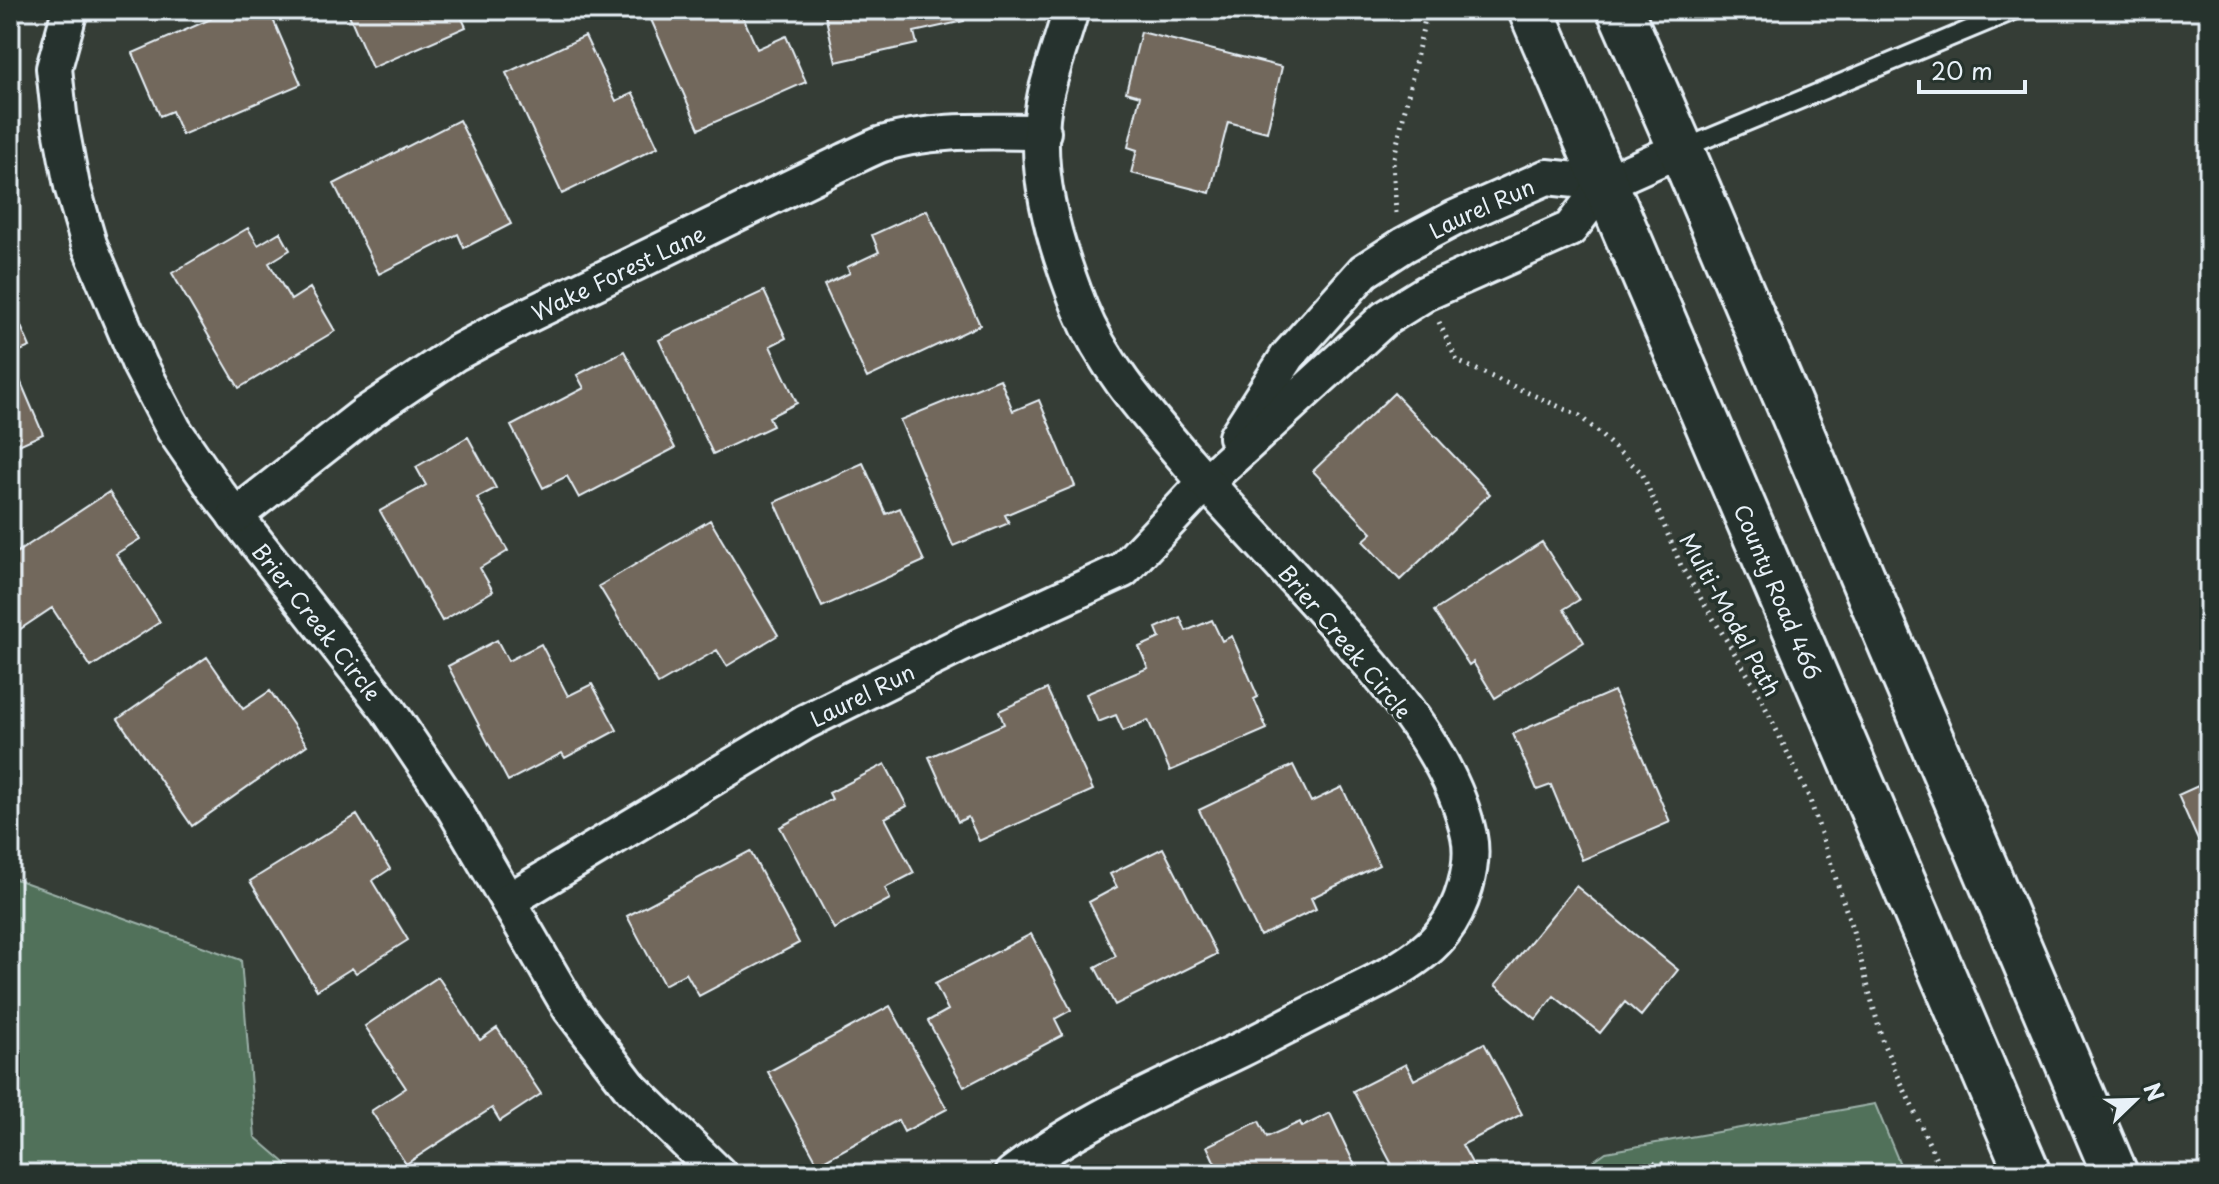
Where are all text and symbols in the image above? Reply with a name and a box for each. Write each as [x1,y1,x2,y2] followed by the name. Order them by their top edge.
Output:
[1919,44,2025,94] scale bar
[1931,52,1993,88] text: 20 m
[1422,168,1539,246] street label: Laurel Run
[525,215,710,328] street label: Wake Forest Lane
[1727,498,1831,684] street label: County Road 466
[1672,526,1790,702] street label: Multi-Model Path
[246,535,390,707] street label: Brier Creek Circle
[1272,557,1420,725] street label: Brier Creek Circle
[804,654,919,734] street label: Laurel Run
[2095,1060,2175,1140] north arrow
[2136,1077,2173,1106] text: N

